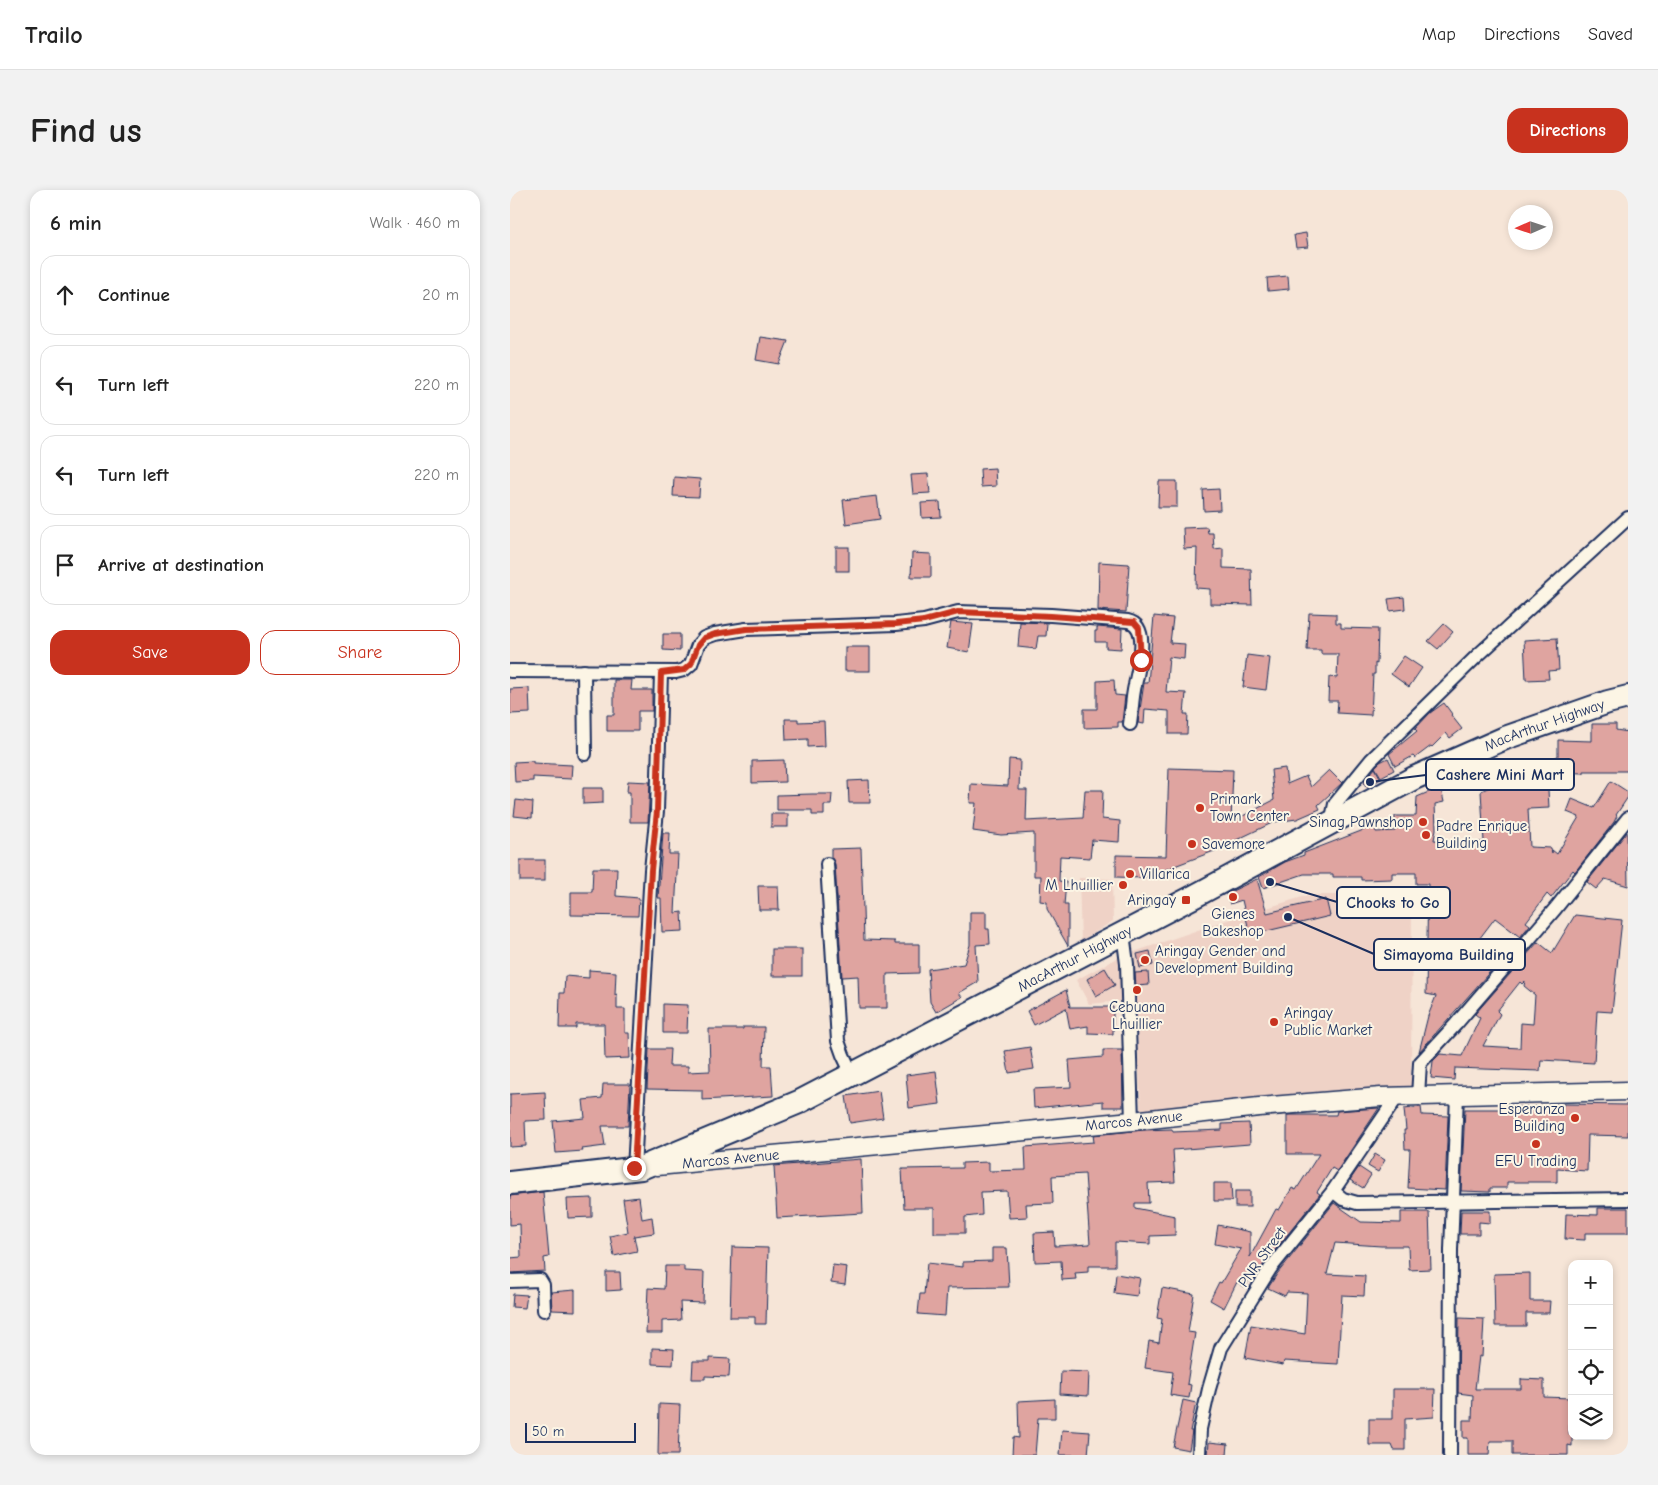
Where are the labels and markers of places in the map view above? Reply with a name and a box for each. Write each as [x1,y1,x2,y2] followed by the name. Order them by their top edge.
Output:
[1426,759,1574,790] callout: Cashere Mini Mart
[1210,790,1289,825] place label: Primark Town Center
[1194,802,1206,814] marker: Primark Town Center
[1309,813,1413,831] place label: Sinag Pawnshop
[1417,816,1429,828] marker: Sinag Pawnshop
[1436,817,1528,852] place label: Padre Enrique Building
[1420,829,1432,841] marker: Padre Enrique Building
[1202,835,1266,853] place label: Savemore
[1186,838,1198,850] marker: Savemore
[1140,865,1190,883] place label: Villarica
[1124,868,1136,880] marker: Villarica
[1045,876,1113,894] place label: M Lhuillier
[1117,879,1129,891] marker: M Lhuillier
[1337,887,1450,918] callout: Chooks to Go
[1127,891,1176,909] place label: Aringay
[1227,891,1239,903] marker: Gienes Bakeshop
[1180,894,1192,906] marker: Aringay
[1202,905,1264,940] place label: Gienes Bakeshop
[1374,939,1525,970] callout: Simayoma Building
[1155,942,1293,977] place label: Aringay Gender and Development Building
[1139,954,1151,966] marker: Aringay Gender and Development Building
[1131,984,1143,996] marker: Cebuana Lhuillier
[1109,998,1165,1033] place label: Cebuana Lhuillier
[1284,1004,1373,1039] place label: Aringay Public Market
[1268,1016,1280,1028] marker: Aringay Public Market
[1499,1100,1565,1135] place label: Esperanza Building
[1569,1112,1581,1124] marker: Esperanza Building
[1530,1138,1542,1150] marker: EFU Trading
[1495,1152,1577,1170] place label: EFU Trading

